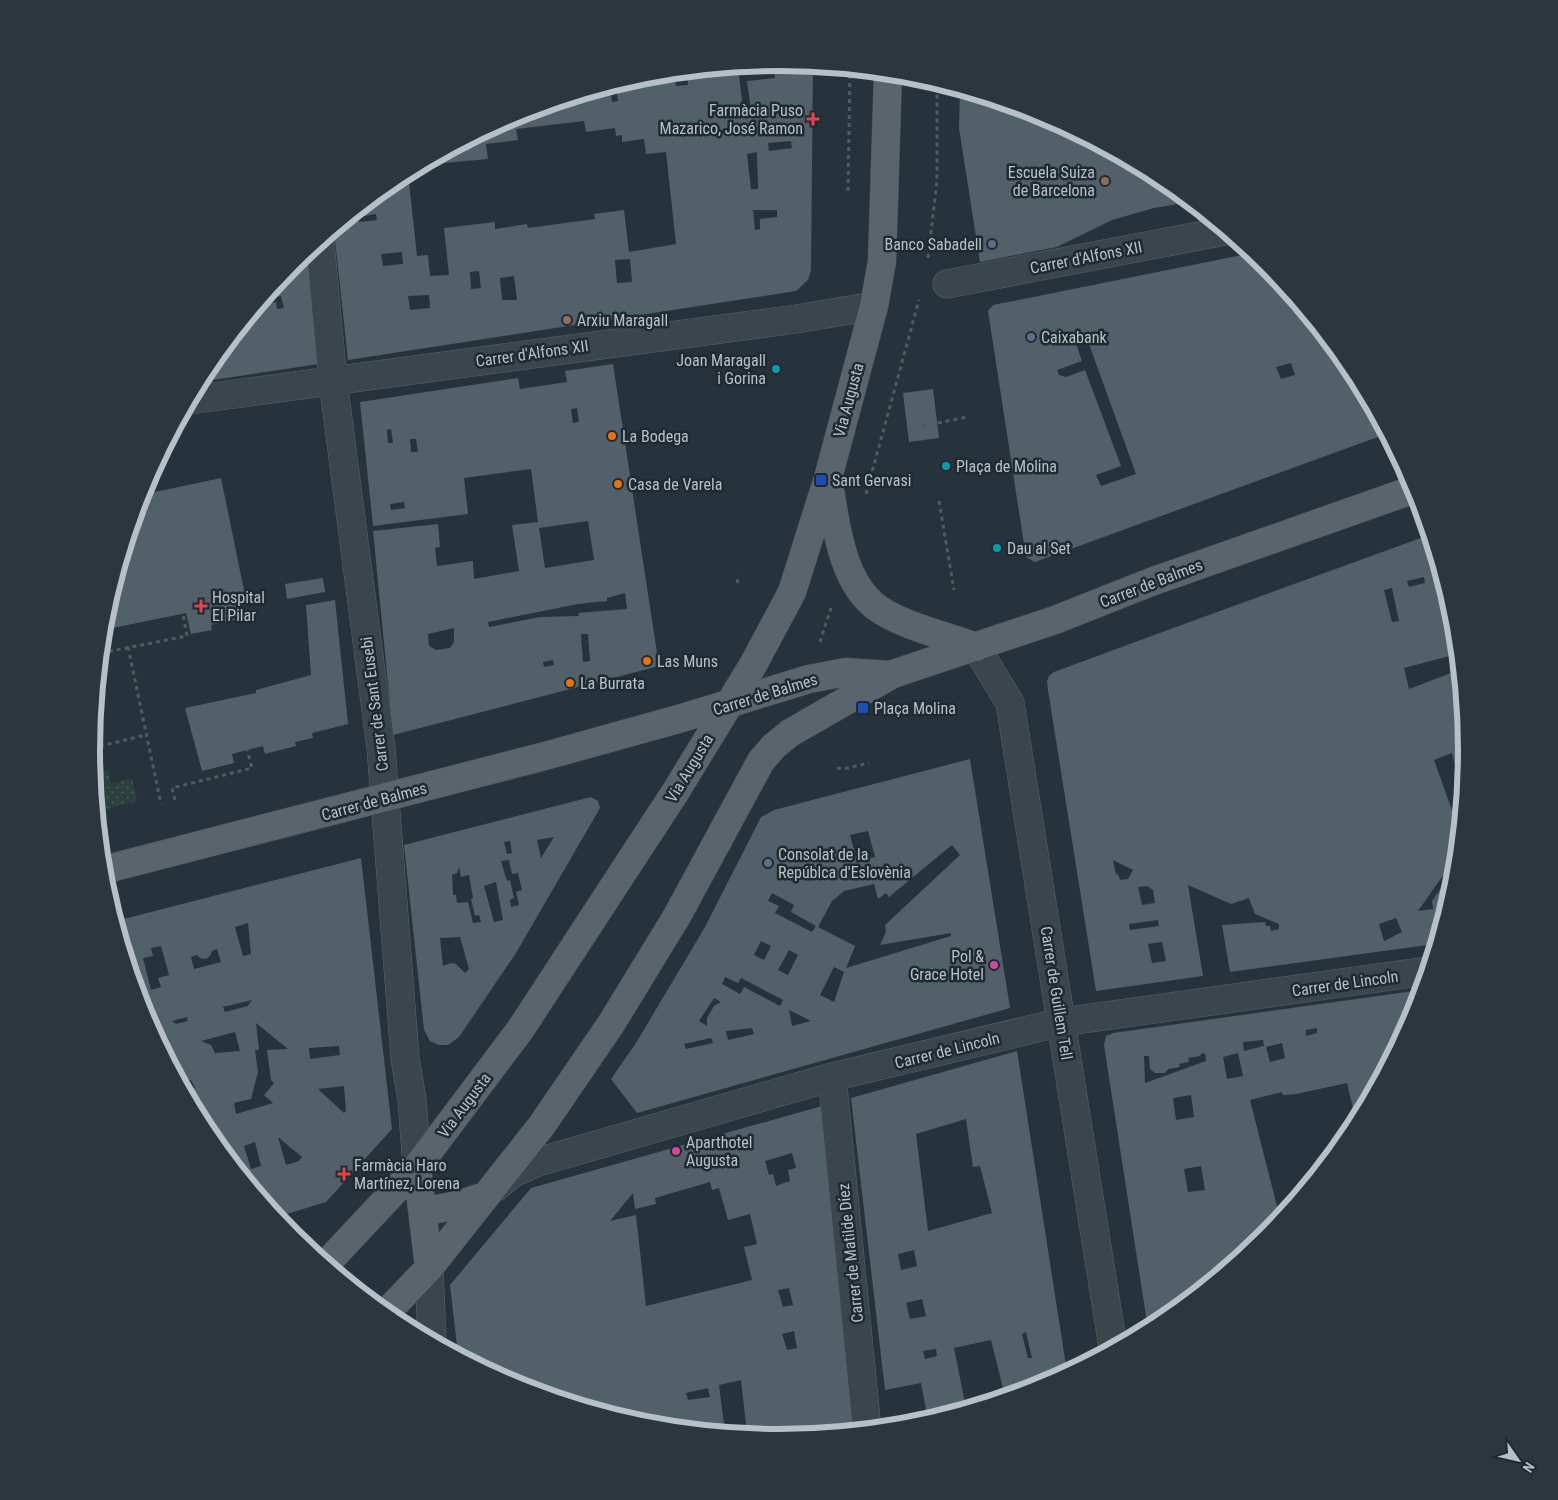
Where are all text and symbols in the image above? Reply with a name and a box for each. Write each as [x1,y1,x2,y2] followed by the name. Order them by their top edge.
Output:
[660,101,803,138] place label: Farmàcia Puso Mazarico, José Ramon
[807,113,819,125] marker: Farmàcia Puso Mazarico, José Ramon
[1008,163,1095,200] place label: Escuela Suiza de Barcelona
[1099,175,1111,187] marker: Escuela Suiza de Barcelona
[884,235,982,254] place label: Banco Sabadell
[1028,237,1144,278] street label: Carrer d'Alfons XII
[986,238,998,250] marker: Banco Sabadell
[577,311,668,330] place label: Arxiu Maragall
[561,314,573,326] marker: Arxiu Maragall
[1041,328,1107,347] place label: Caixabank
[1025,331,1037,343] marker: Caixabank
[474,336,590,371] street label: Carrer d'Alfons XII
[676,351,766,388] place label: Joan Maragall i Gorina
[829,361,868,439] street label: Via Augusta
[770,363,782,375] marker: Joan Maragall i Gorina
[622,427,689,446] place label: La Bodega
[606,430,618,442] marker: La Bodega
[956,457,1057,476] place label: Plaça de Molina
[940,460,952,472] marker: Plaça de Molina
[832,471,911,490] place label: Sant Gervasi
[814,473,828,487] marker: Sant Gervasi
[628,475,722,494] place label: Casa de Varela
[612,478,624,490] marker: Casa de Varela
[1007,539,1071,558] place label: Dau al Set
[991,542,1003,554] marker: Dau al Set
[1097,555,1205,612] street label: Carrer de Balmes
[212,588,265,625] place label: Hospital El Pilar
[194,599,208,613] marker: Hospital El Pilar
[357,636,392,772] street label: Carrer de Sant Eusebi
[657,652,718,671] place label: Las Muns
[641,655,653,667] marker: Las Muns
[711,670,820,719] street label: Carrer de Balmes
[580,674,645,693] place label: La Burrata
[564,677,576,689] marker: La Burrata
[874,699,956,718] place label: Plaça Molina
[856,701,870,715] marker: Plaça Molina
[662,731,717,806] street label: Via Augusta
[319,778,429,825] street label: Carrer de Balmes
[778,845,911,882] place label: Consolat de la Repúblca d'Eslovènia
[762,857,774,869] marker: Consolat de la Repúblca d'Eslovènia
[1037,925,1076,1061] street label: Carrer de Guillem Tell
[910,947,984,984] place label: Pol & Grace Hotel
[988,959,1000,971] marker: Pol & Grace Hotel
[1291,967,1400,1000] street label: Carrer de Lincoln
[893,1028,1002,1073] street label: Carrer de Lincoln
[434,1069,495,1141] street label: Via Augusta
[686,1133,752,1170] place label: Aparthotel Augusta
[670,1145,682,1157] marker: Aparthotel Augusta
[354,1156,460,1193] place label: Farmàcia Haro Martínez, Lorena
[338,1168,350,1180] marker: Farmàcia Haro Martínez, Lorena
[834,1182,867,1323] street label: Carrer de Matilde Díez
[1493,1435,1543,1485] north arrow
[1520,1459,1538,1475] text: N

